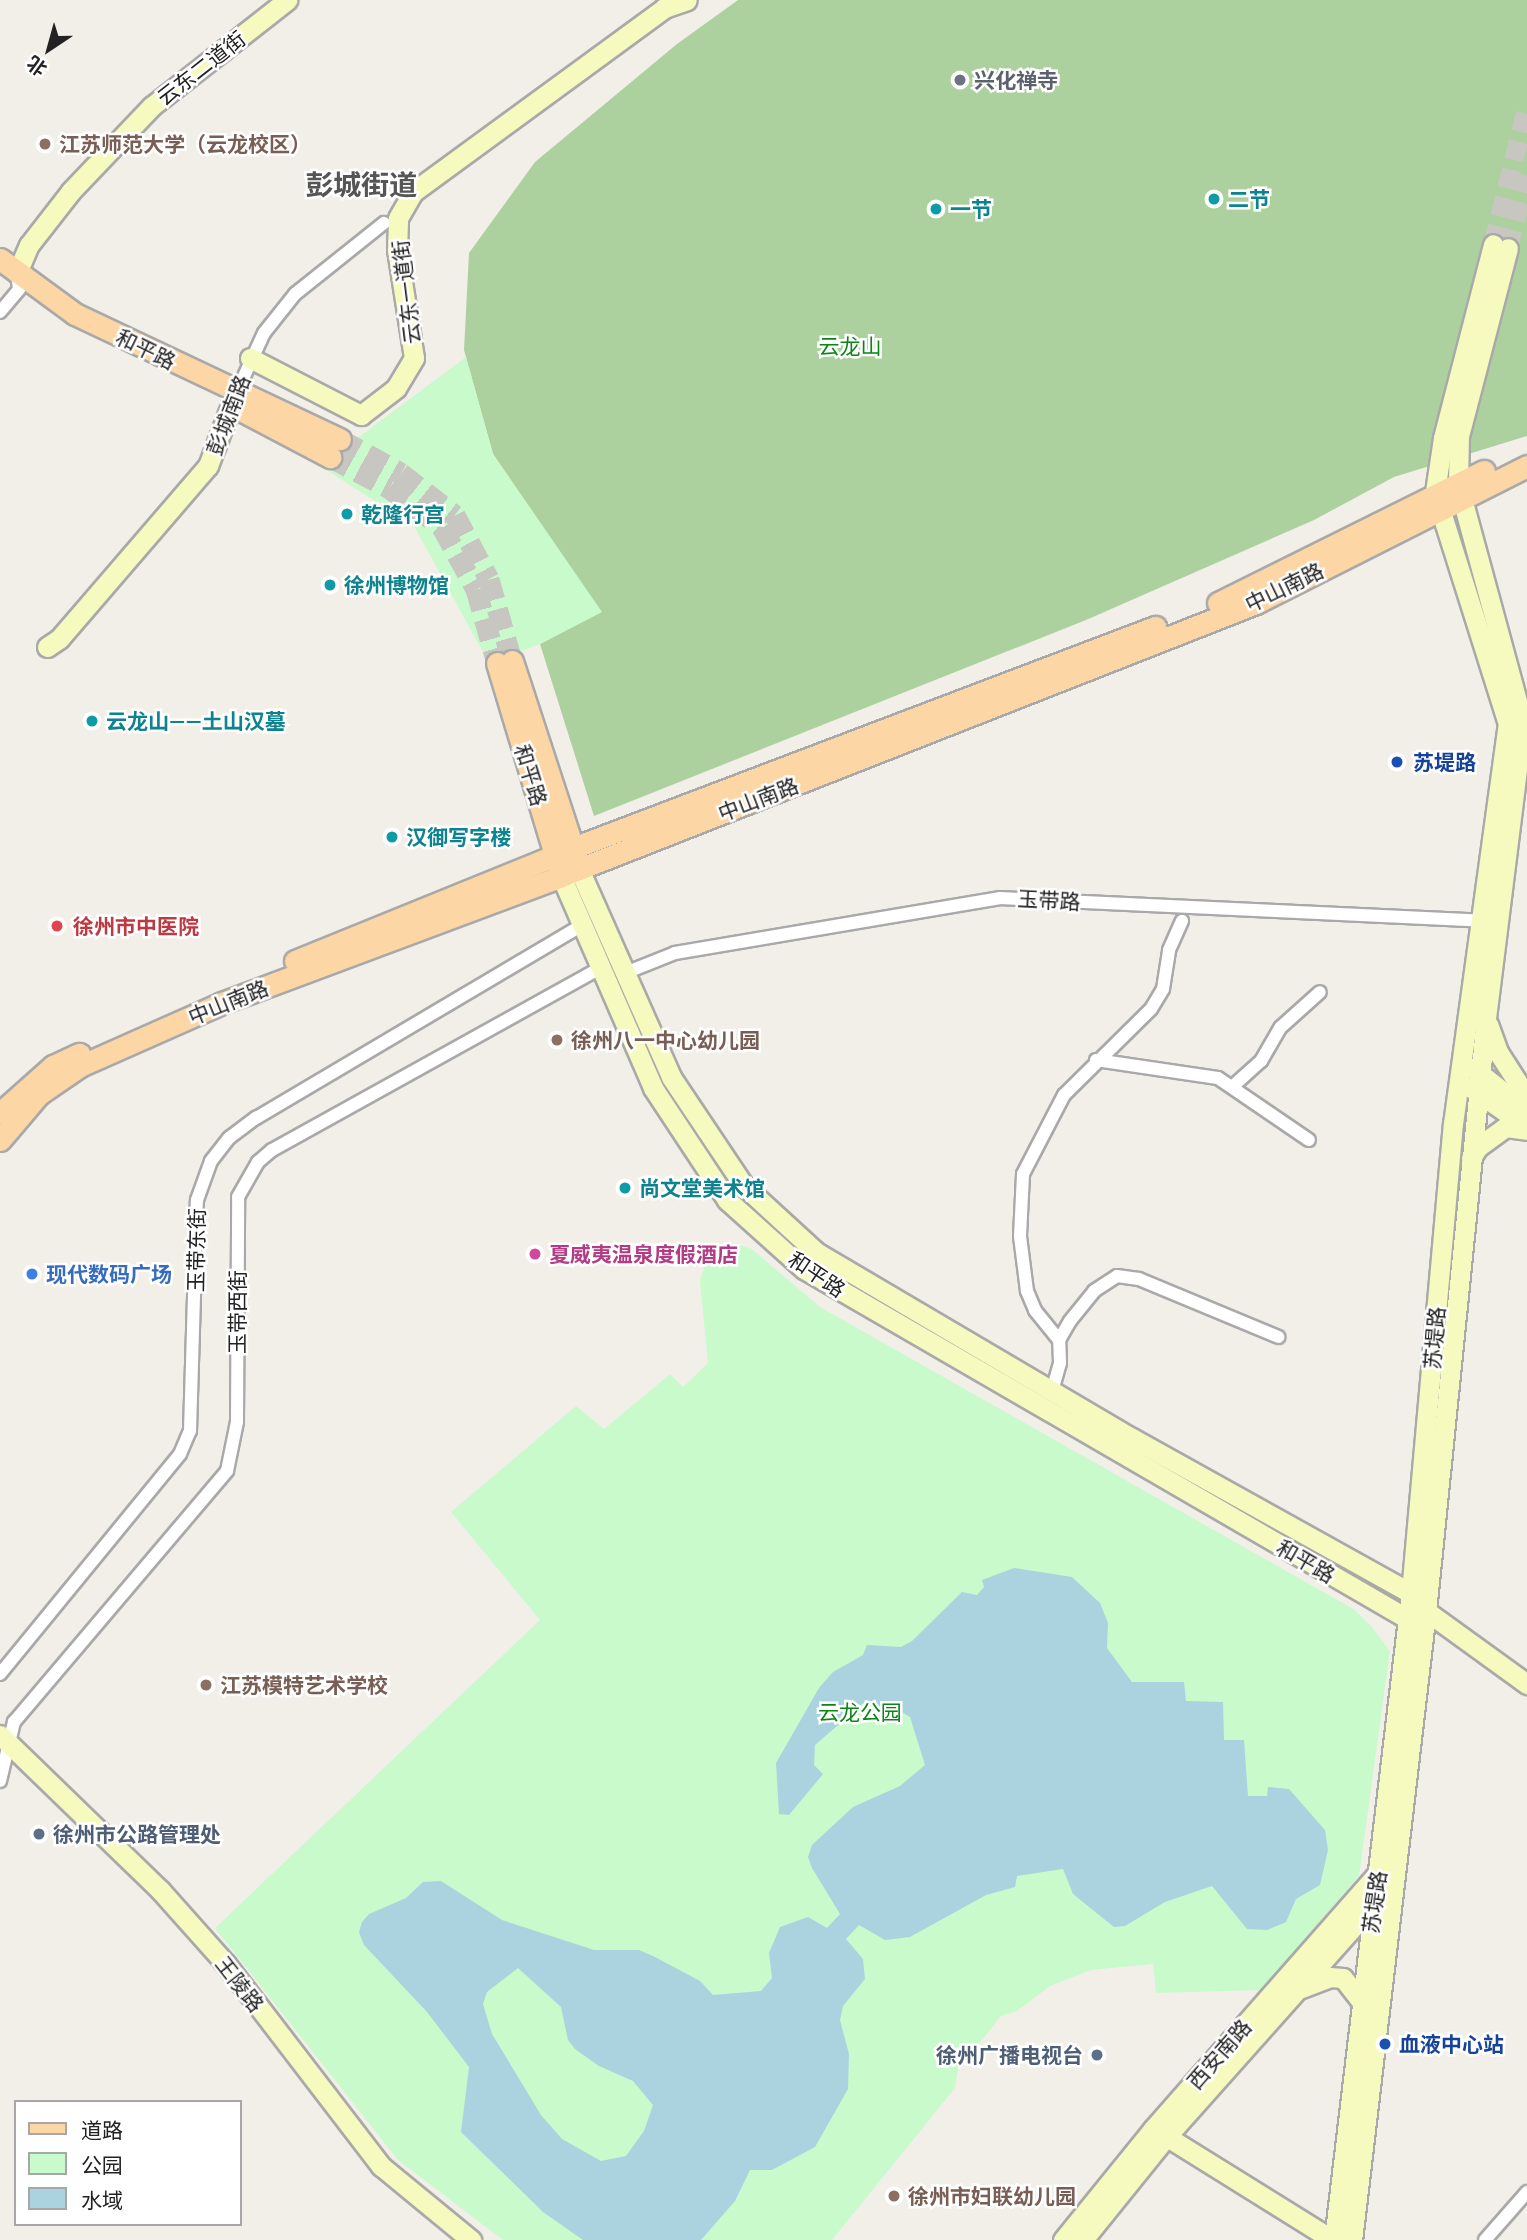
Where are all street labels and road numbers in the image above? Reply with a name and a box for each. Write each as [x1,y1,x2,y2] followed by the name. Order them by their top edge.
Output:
[152,26,250,110] street label: 云东二道街
[387,238,425,346] street label: 云东一道街
[112,324,180,374] street label: 和平路
[201,371,255,459] street label: 彭城南路
[1241,557,1327,617] street label: 中山南路
[510,741,552,809] street label: 和平路
[714,772,802,826] street label: 中山南路
[1017,886,1081,914] street label: 玉带路
[184,975,272,1029] street label: 中山南路
[183,1208,209,1292] street label: 玉带东街
[784,1246,850,1302] street label: 和平路
[224,1270,250,1354] street label: 玉带西街
[1419,1306,1449,1370] street label: 苏堤路
[1272,1534,1340,1588] street label: 和平路
[1357,1869,1391,1935] street label: 苏堤路
[211,1951,269,2017] street label: 王陵路
[1182,2014,1256,2094] street label: 西安南路

